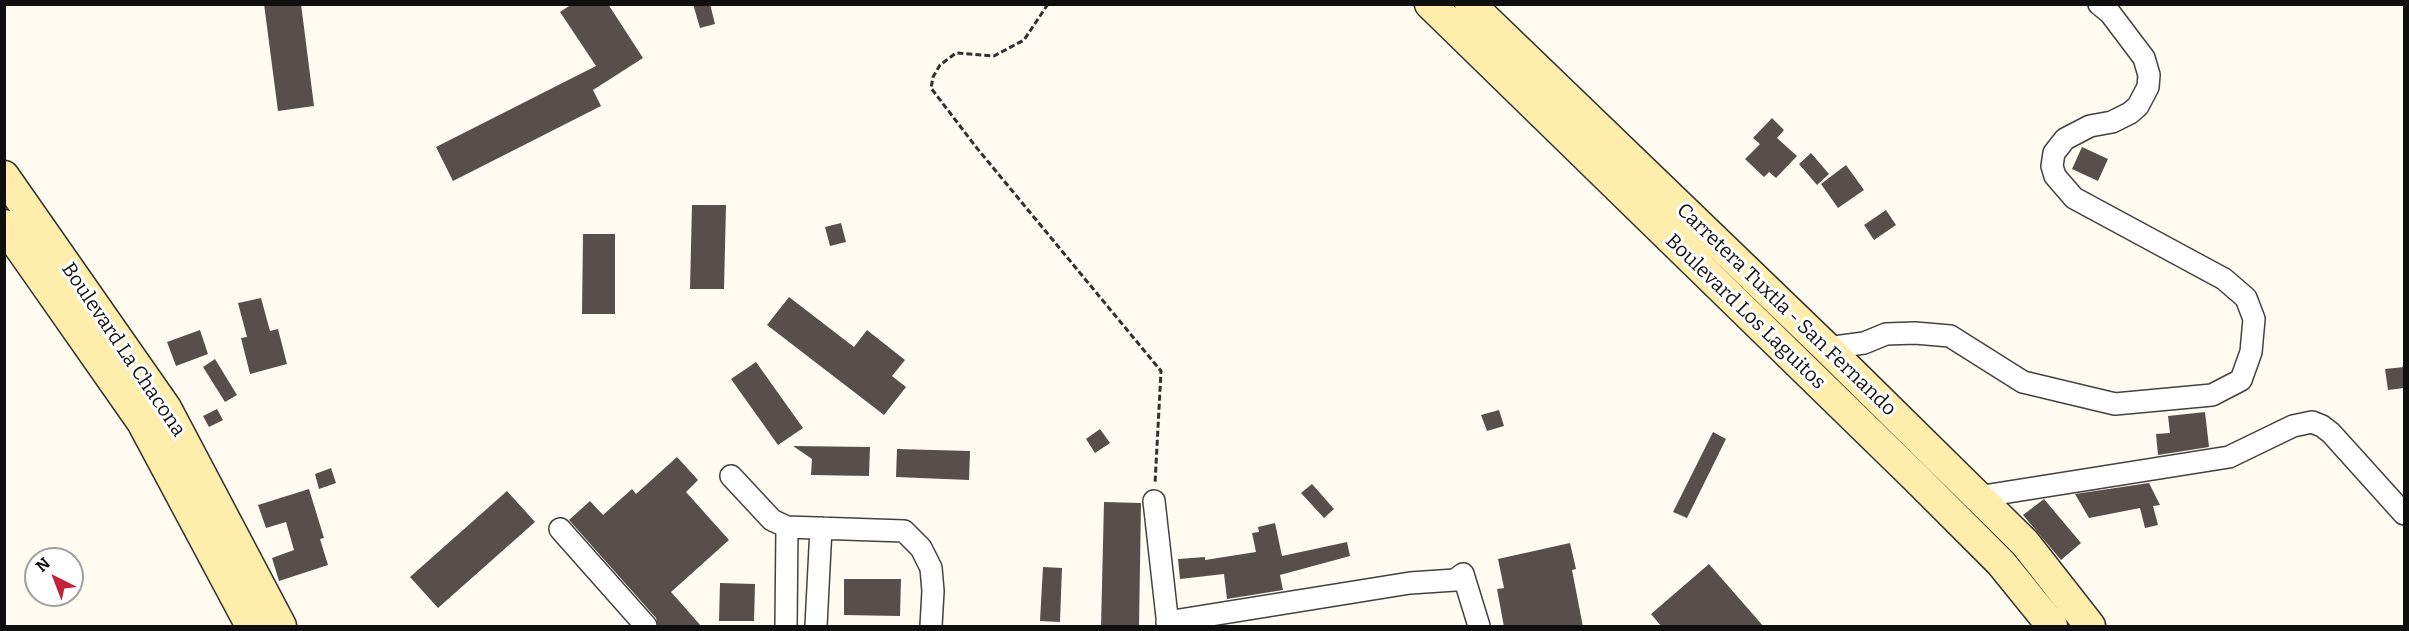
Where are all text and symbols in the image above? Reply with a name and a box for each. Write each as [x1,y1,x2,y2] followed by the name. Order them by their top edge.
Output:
[1671,199,1901,421] street label: Carretera Tuxtla - San Fernando
[1660,229,1830,395] street label: Boulevard Los Laguitos
[56,258,190,442] street label: Boulevard La Chacona
[24,547,84,607] north arrow
[32,554,54,576] text: N

